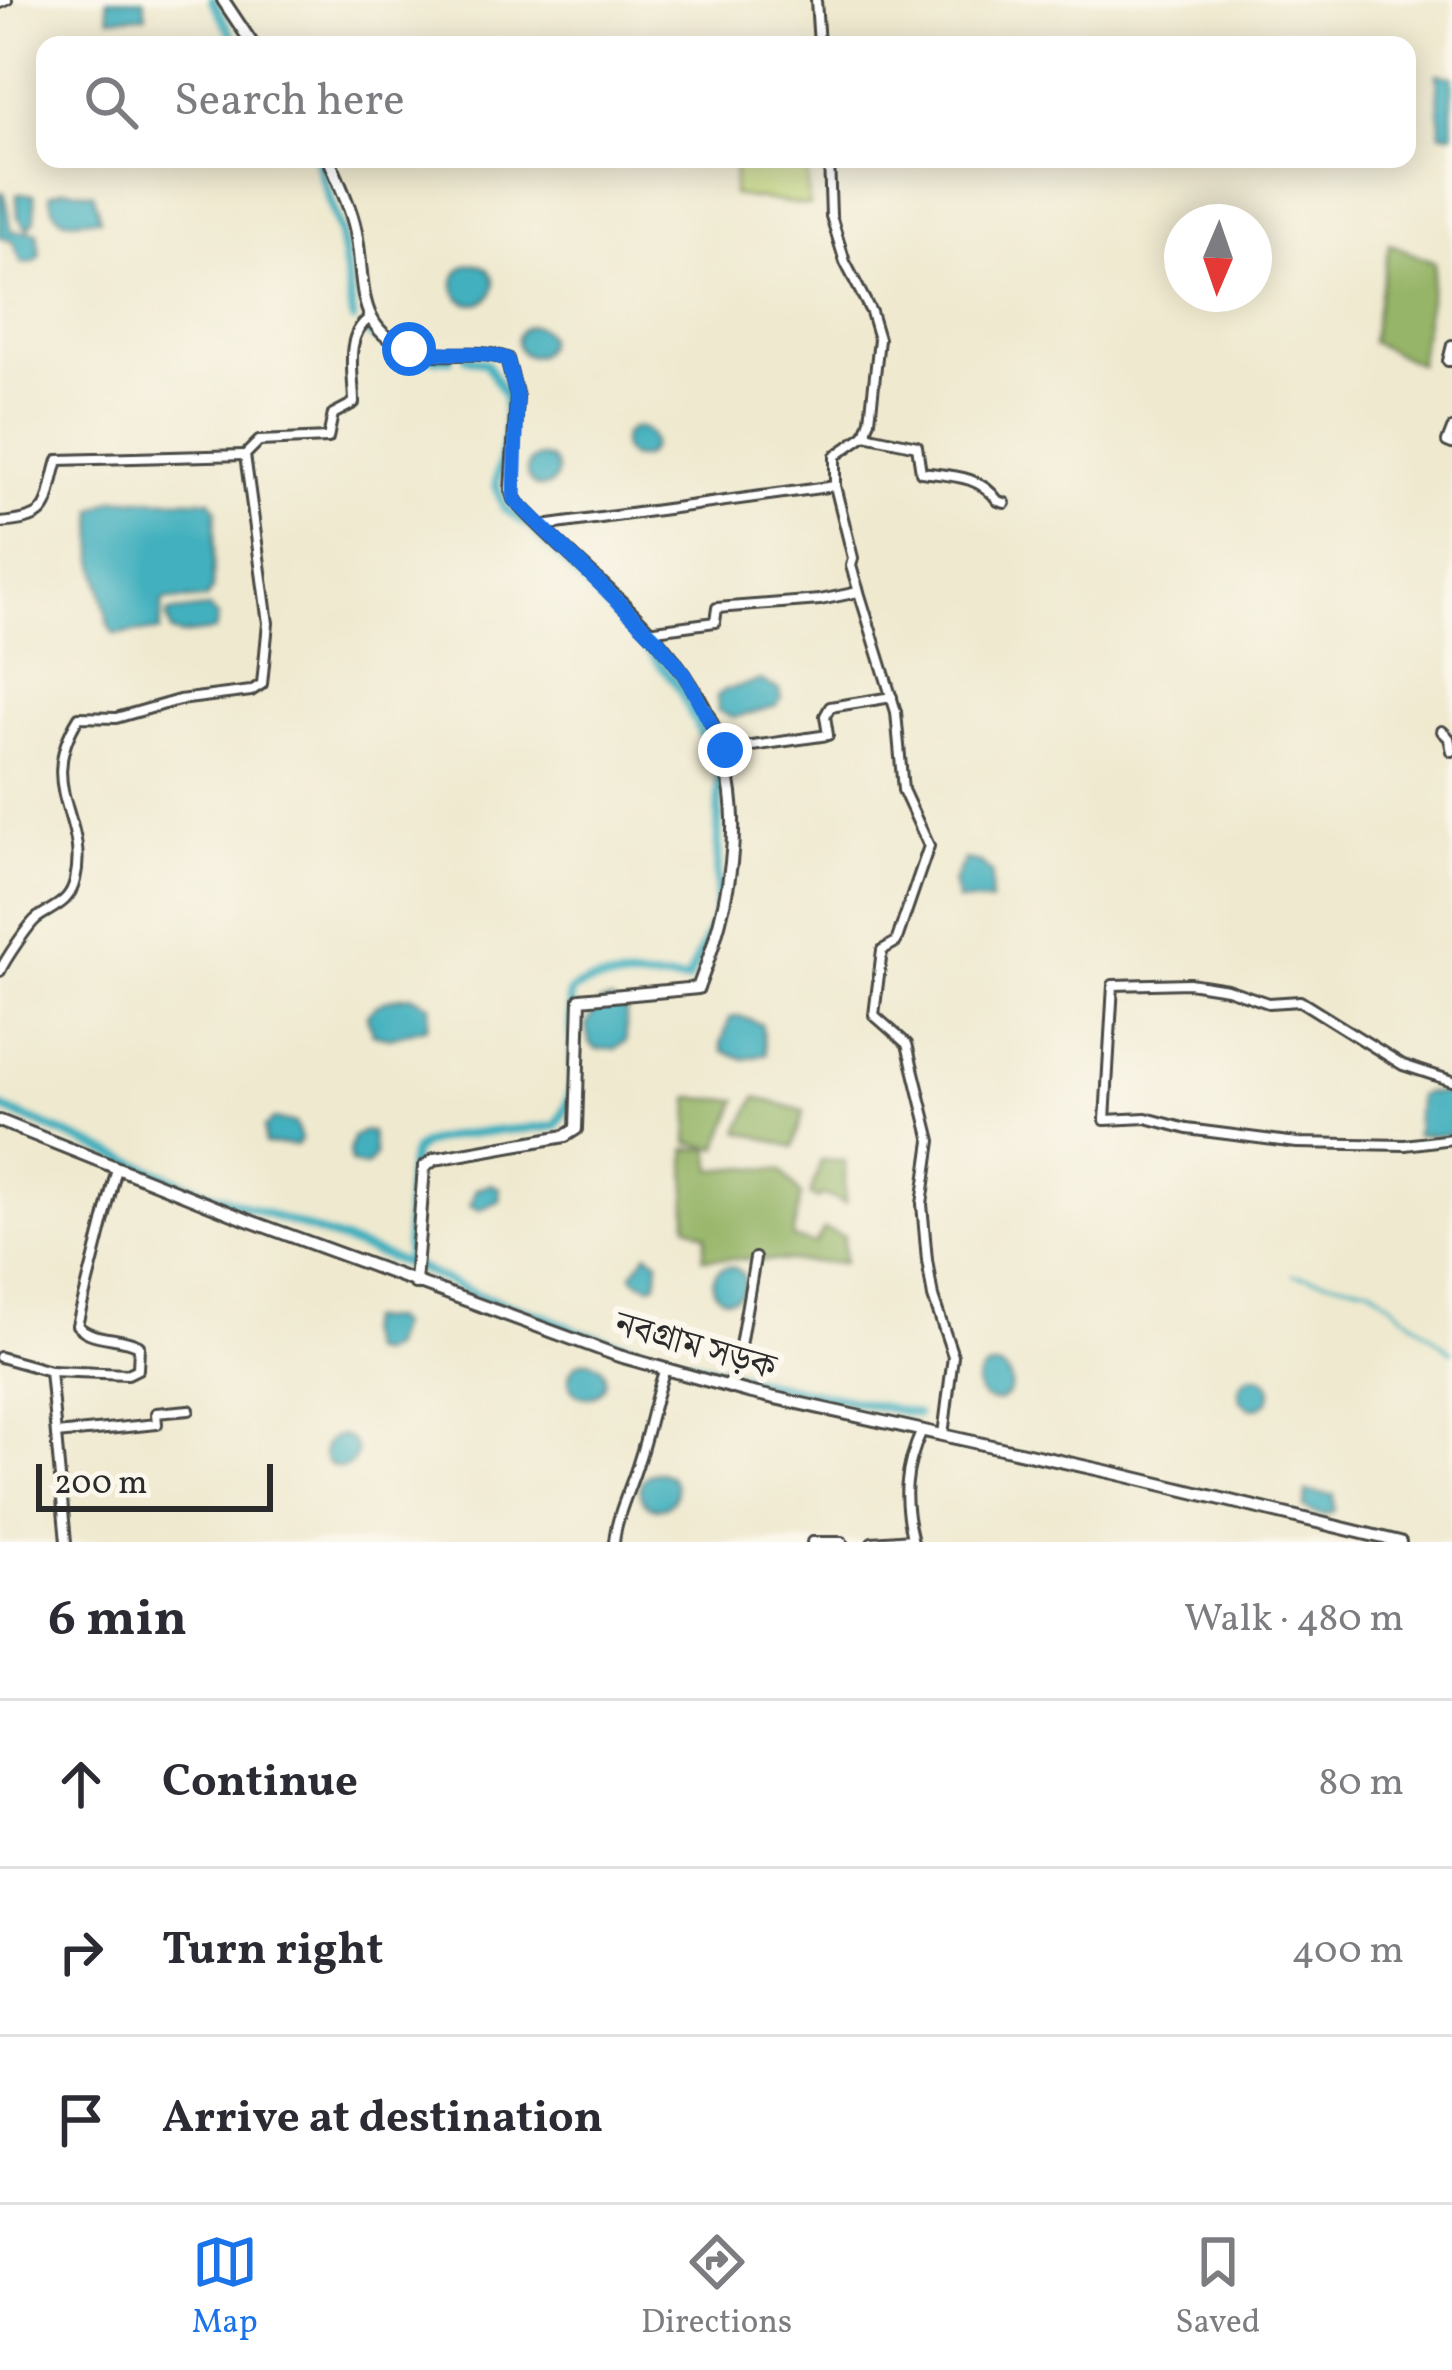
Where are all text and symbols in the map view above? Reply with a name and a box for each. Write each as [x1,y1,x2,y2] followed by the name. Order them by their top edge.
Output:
[36,36,1416,168] search box
[78,69,144,135] icon: search
[174,71,405,134] text: Search here
[1164,204,1272,312] north arrow
[382,322,436,376] route start
[698,723,752,777] route end
[607,1301,783,1395] street label: নবগ্রাম সড়ক
[36,1458,273,1511] scale bar
[54,1462,148,1508] text: 200 m
[48,1585,187,1656] text: 6 min
[1184,1593,1404,1647] text: Walk · 480 m
[48,1751,114,1817] icon: ahead
[162,1752,358,1815] text: Continue
[1318,1757,1404,1811] text: 80 m
[48,1919,114,1985] icon: right
[162,1920,383,1983] text: Turn right
[1292,1925,1404,1979] text: 400 m
[48,2087,114,2153] icon: arrive
[162,2088,603,2151] text: Arrive at destination
[192,2229,258,2347] tab: Map
[641,2229,792,2347] tab: Directions
[1175,2229,1260,2347] tab: Saved

